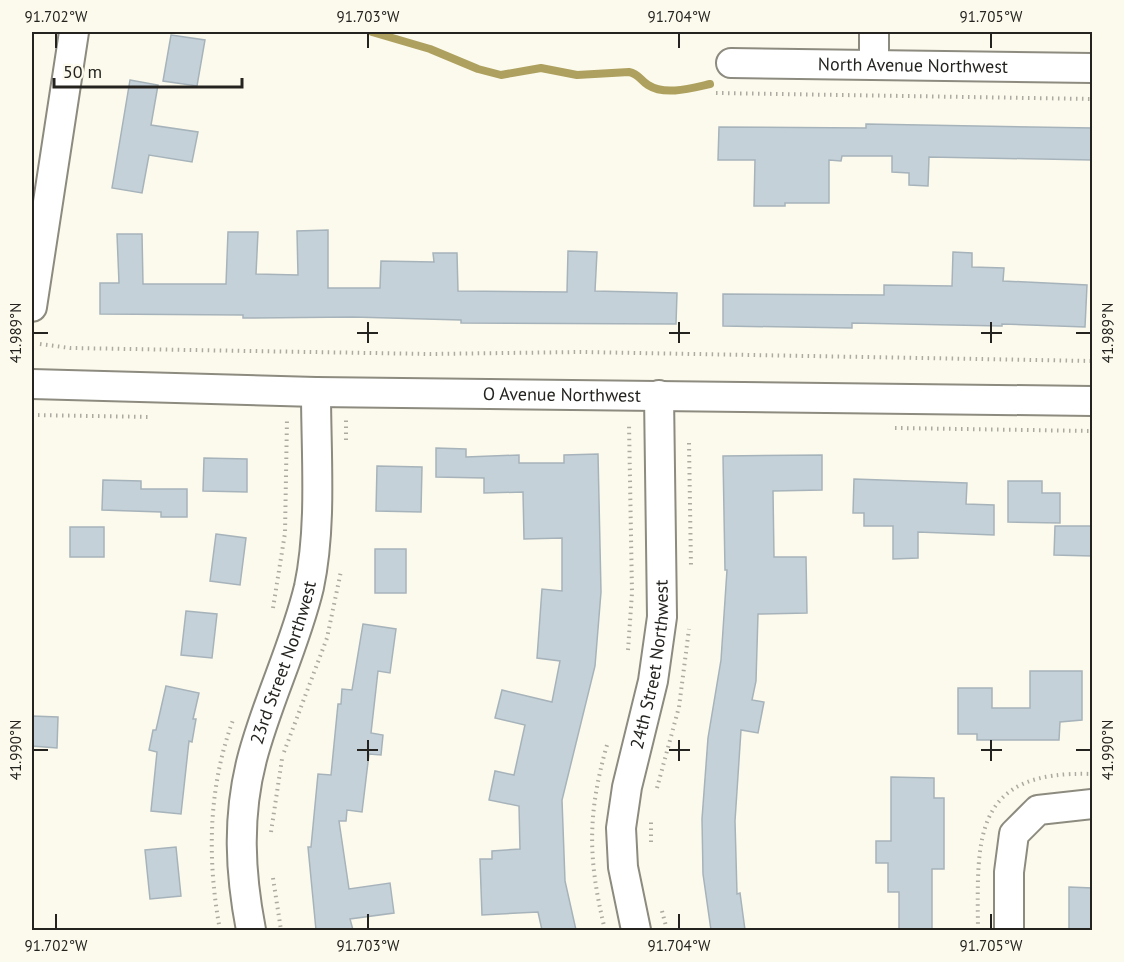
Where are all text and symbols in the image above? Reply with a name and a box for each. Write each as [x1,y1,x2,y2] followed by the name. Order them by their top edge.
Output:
[25,7,88,26] text: 91.702°W
[337,7,400,26] text: 91.703°W
[648,7,711,26] text: 91.704°W
[960,7,1023,26] text: 91.705°W
[54,51,242,89] scale bar
[818,52,1008,78] street label: North Avenue Northwest
[63,60,102,83] text: 50 m
[6,303,25,363] text: 41.989°N
[1098,303,1117,363] text: 41.989°N
[483,382,641,407] street label: O Avenue Northwest
[245,579,321,747] street label: 23rd Street Northwest
[625,580,673,751] street label: 24th Street Northwest
[6,720,25,780] text: 41.990°N
[1098,720,1117,780] text: 41.990°N
[25,936,88,955] text: 91.702°W
[337,936,400,955] text: 91.703°W
[648,936,711,955] text: 91.704°W
[960,936,1023,955] text: 91.705°W

